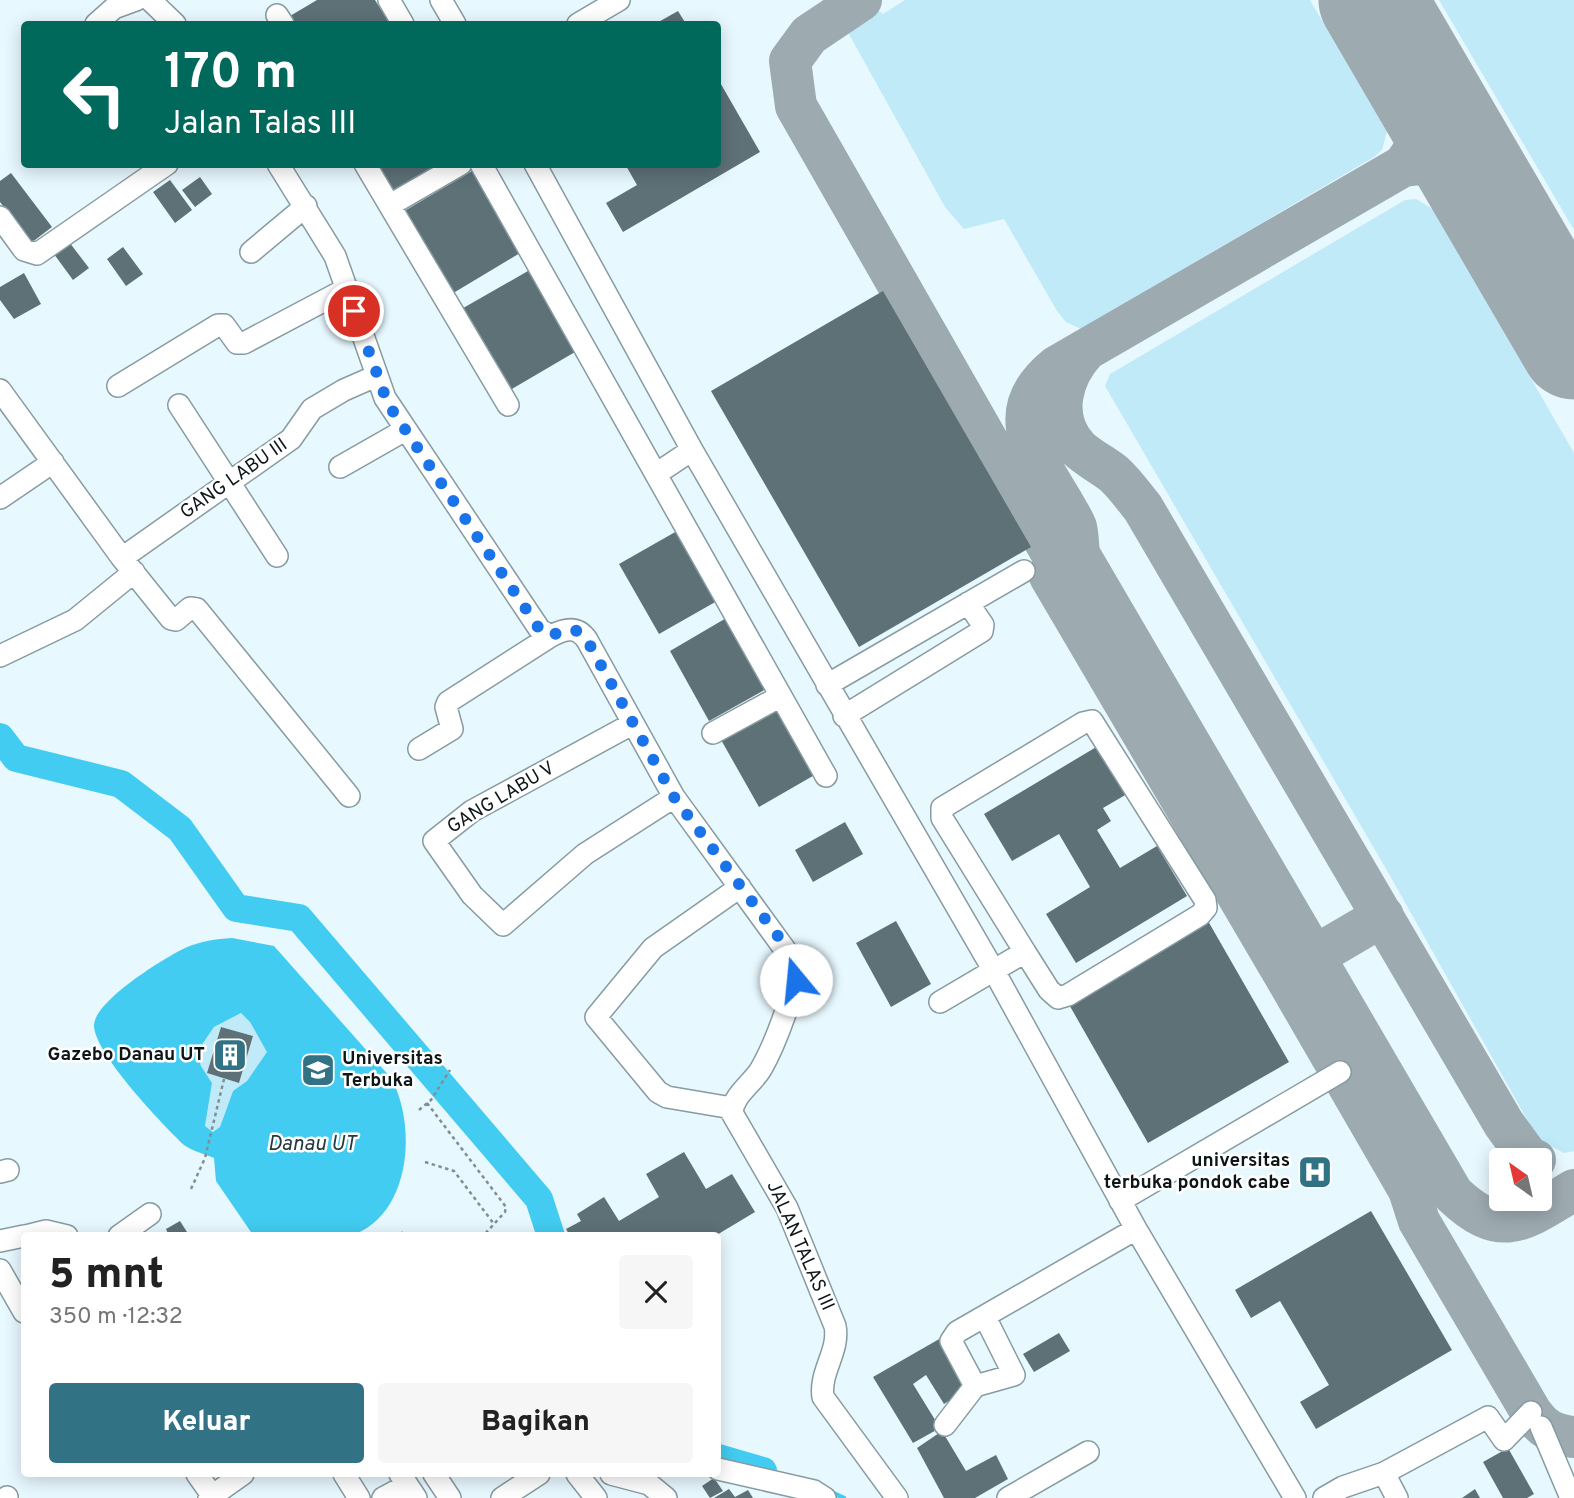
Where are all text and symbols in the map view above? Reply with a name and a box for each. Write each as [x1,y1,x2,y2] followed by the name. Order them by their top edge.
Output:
[164,44,297,106] text: 170 m
[49,49,140,140] icon: left
[164,105,356,145] text: Jalan Talas III
[324,281,384,341] pin
[335,292,373,330] icon: arrive
[176,433,292,525] street label: GANG LABU III
[443,757,559,839] street label: GANG LABU V
[759,943,833,1017] position arrow
[211,1036,249,1074] building icon: Gazebo Danau UT
[47,1043,205,1067] place label: Gazebo Danau UT
[342,1047,443,1093] place label: Universitas Terbuka
[299,1051,337,1089] school or university icon: Universitas Terbuka
[268,1131,359,1158] water label: Danau UT
[1489,1148,1552,1211] north arrow
[1489,1148,1552,1211] map controls
[1104,1149,1290,1195] place label: universitas terbuka pondok cabe
[1296,1153,1334,1191] hospital icon: universitas terbuka pondok cabe
[761,1177,839,1315] street label: JALAN TALAS III
[49,1250,164,1303] text: 5 mnt
[619,1255,693,1329] button: close
[49,1303,183,1332] text: 350 m · 12:32
[49,1383,364,1463] button: Keluar
[378,1383,693,1463] button: Bagikan

